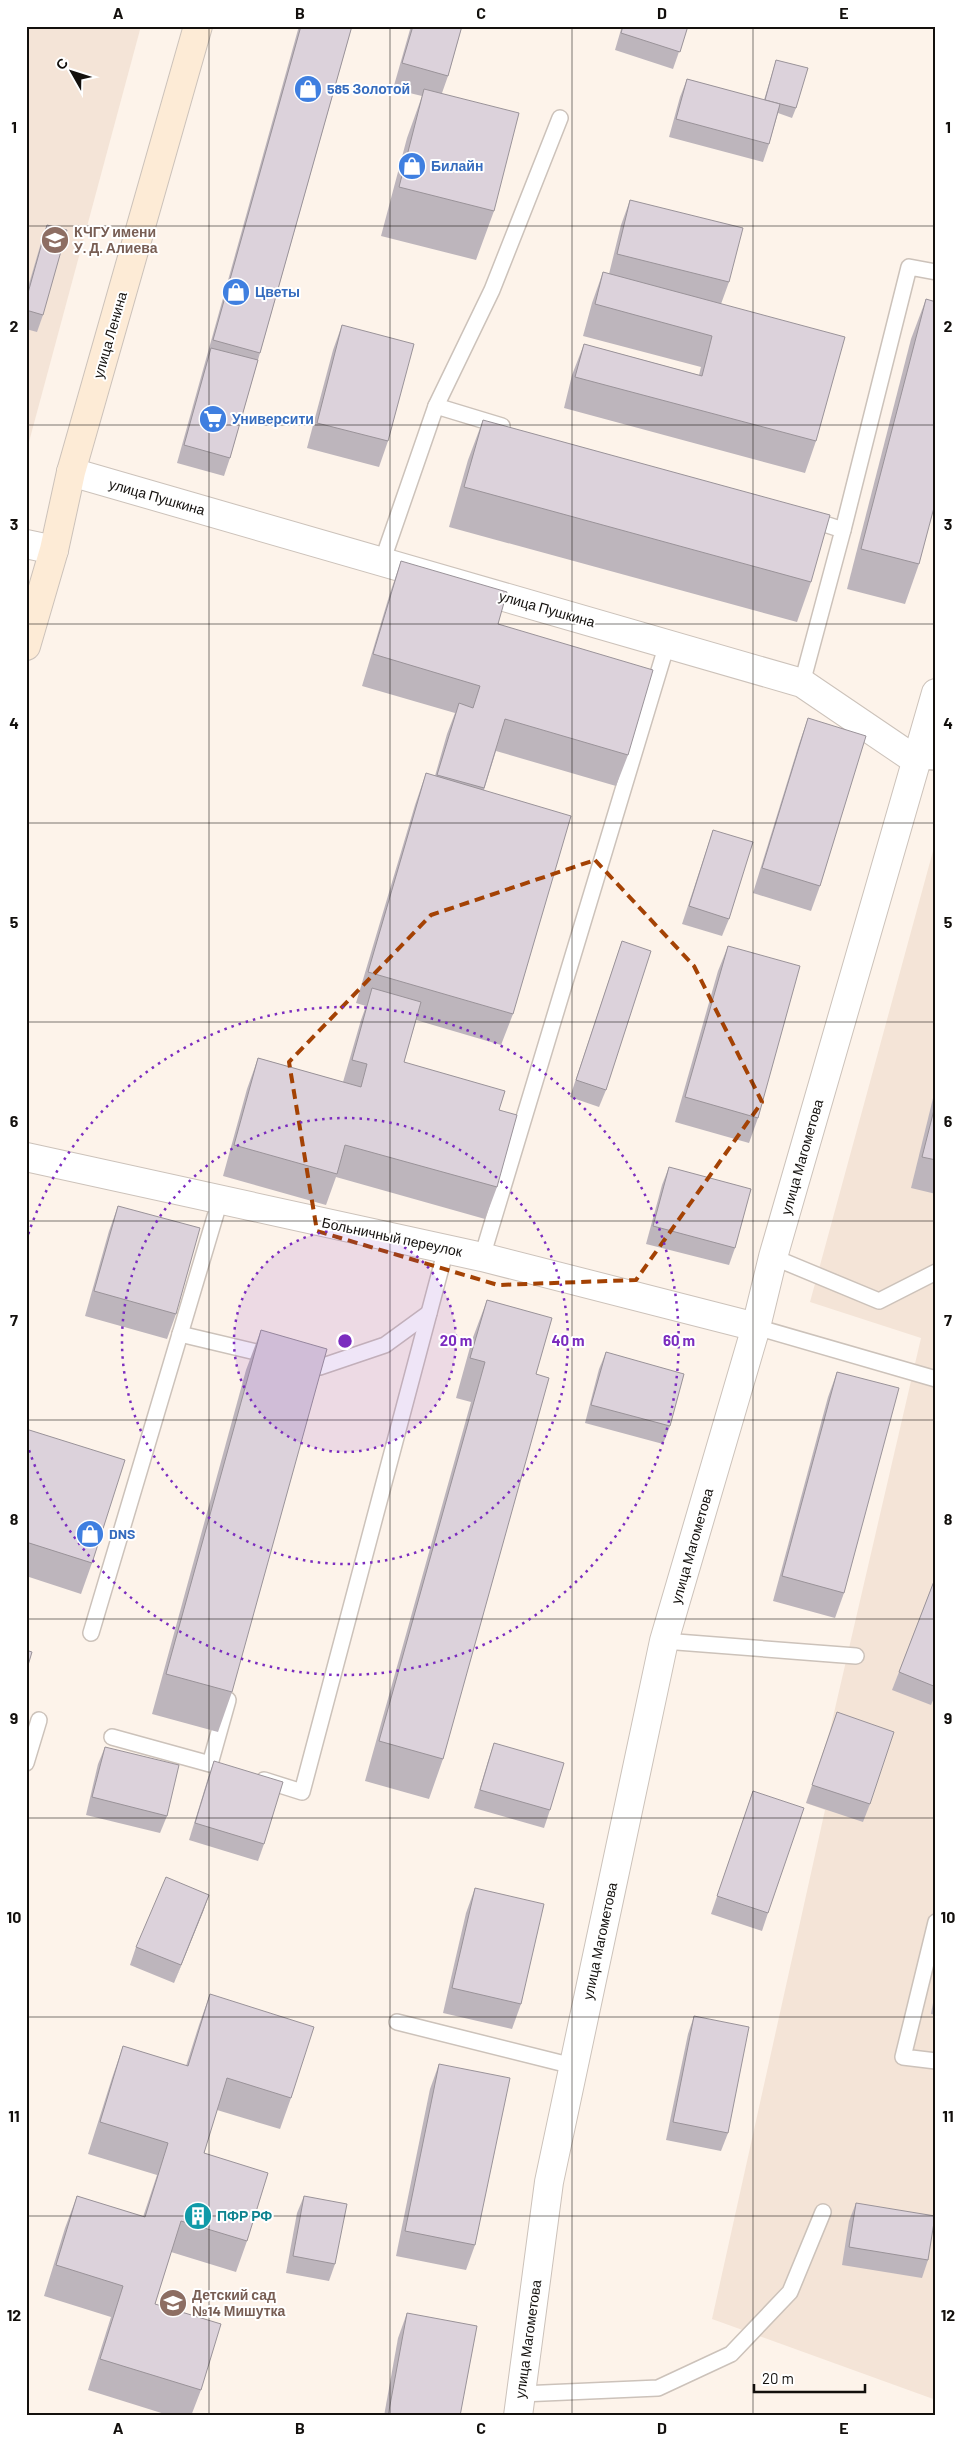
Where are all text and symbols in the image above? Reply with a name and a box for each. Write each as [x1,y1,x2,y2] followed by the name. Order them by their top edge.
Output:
[113,3,124,22] text: A
[295,3,305,22] text: B
[476,3,486,22] text: C
[657,3,667,22] text: D
[839,3,849,22] text: E
[48,48,98,98] north arrow
[52,54,71,73] text: С
[293,74,323,104] shop icon: 585 Золотой
[327,80,410,97] place label: 585 Золотой
[11,117,17,136] text: 1
[945,117,951,136] text: 1
[397,151,427,181] shop icon: Билайн
[431,157,483,174] place label: Билайн
[74,223,158,256] place label: КЧГУ имени У. Д. Алиева
[40,225,70,255] school or university icon: КЧГУ имени У. Д. Алиева
[221,277,251,307] shop icon: Цветы
[255,283,300,300] place label: Цветы
[89,289,130,380] street label: улица Ленина
[10,316,19,335] text: 2
[944,316,953,335] text: 2
[198,404,228,434] supermarket icon: Университи
[232,410,314,427] place label: Университи
[107,475,207,518] street label: улица Пушкина
[10,514,18,533] text: 3
[944,514,952,533] text: 3
[497,587,597,630] street label: улица Пушкина
[9,713,19,732] text: 4
[943,713,953,732] text: 4
[10,912,19,931] text: 5
[944,912,953,931] text: 5
[777,1097,826,1217] street label: улица Магометова
[10,1111,19,1130] text: 6
[944,1111,953,1130] text: 6
[320,1213,465,1260] street label: Больничный переулок
[10,1310,18,1329] text: 7
[944,1310,952,1329] text: 7
[440,1331,472,1349] text: 20 m
[551,1331,585,1349] text: 40 m
[663,1331,695,1349] text: 60 m
[336,1332,354,1350] centre of rings
[667,1486,716,1606] street label: улица Магометова
[10,1509,19,1528] text: 8
[944,1509,953,1528] text: 8
[75,1519,105,1549] shop icon: DNS
[109,1525,135,1542] place label: DNS
[10,1708,18,1727] text: 9
[944,1708,952,1727] text: 9
[579,1880,620,2001] street label: улица Магометова
[7,1907,21,1926] text: 10
[941,1907,955,1926] text: 10
[8,2106,20,2125] text: 11
[942,2106,954,2125] text: 11
[183,2201,213,2231] building icon: ПФР РФ
[217,2207,272,2224] place label: ПФР РФ
[511,2278,544,2399] street label: улица Магометова
[192,2286,286,2319] place label: Детский сад №14 Мишутка
[158,2288,188,2318] school or university icon: Детский сад №14 Мишутка
[7,2305,21,2324] text: 12
[941,2305,955,2324] text: 12
[754,2362,866,2394] scale bar
[762,2369,794,2387] text: 20 m
[113,2418,124,2437] text: A
[295,2418,305,2437] text: B
[476,2418,486,2437] text: C
[657,2418,667,2437] text: D
[839,2418,849,2437] text: E

